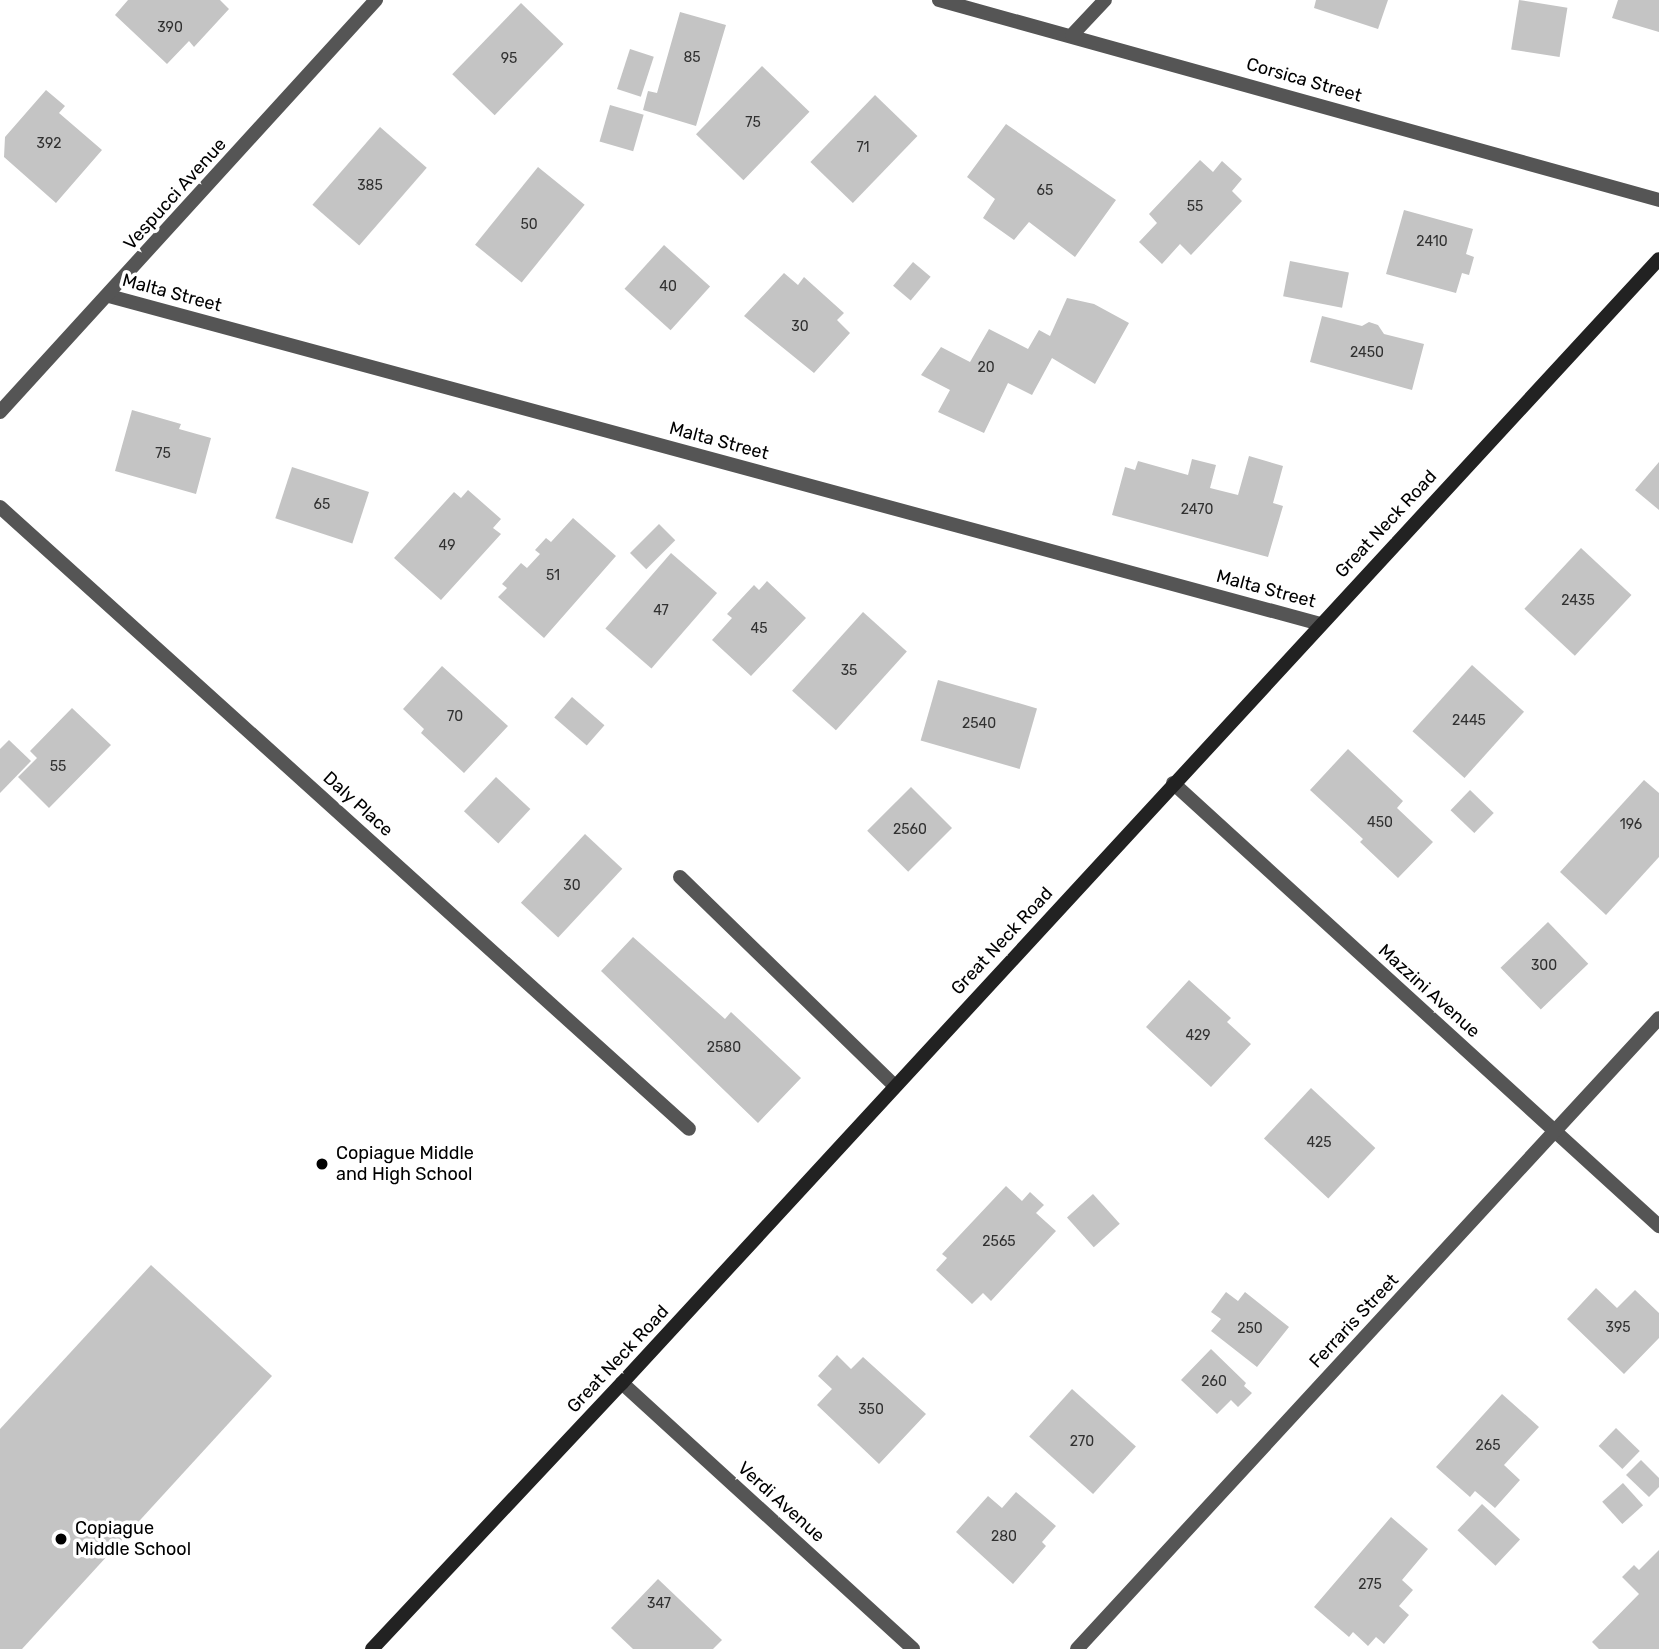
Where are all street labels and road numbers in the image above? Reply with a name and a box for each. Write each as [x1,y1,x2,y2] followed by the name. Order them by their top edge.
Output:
[1244,53,1364,107] street label: Corsica Street
[119,134,231,254] street label: Vespucci Avenue
[120,269,224,317] street label: Malta Street
[667,417,771,465] street label: Malta Street
[1331,466,1441,582] street label: Great Neck Road
[1214,565,1318,613] street label: Malta Street
[318,767,398,841] street label: Daly Place
[947,883,1057,999] street label: Great Neck Road
[1374,940,1484,1042] street label: Mazzini Avenue
[1305,1270,1403,1372] street label: Ferraris Street
[563,1301,673,1417] street label: Great Neck Road
[733,1457,829,1547] street label: Verdi Avenue

